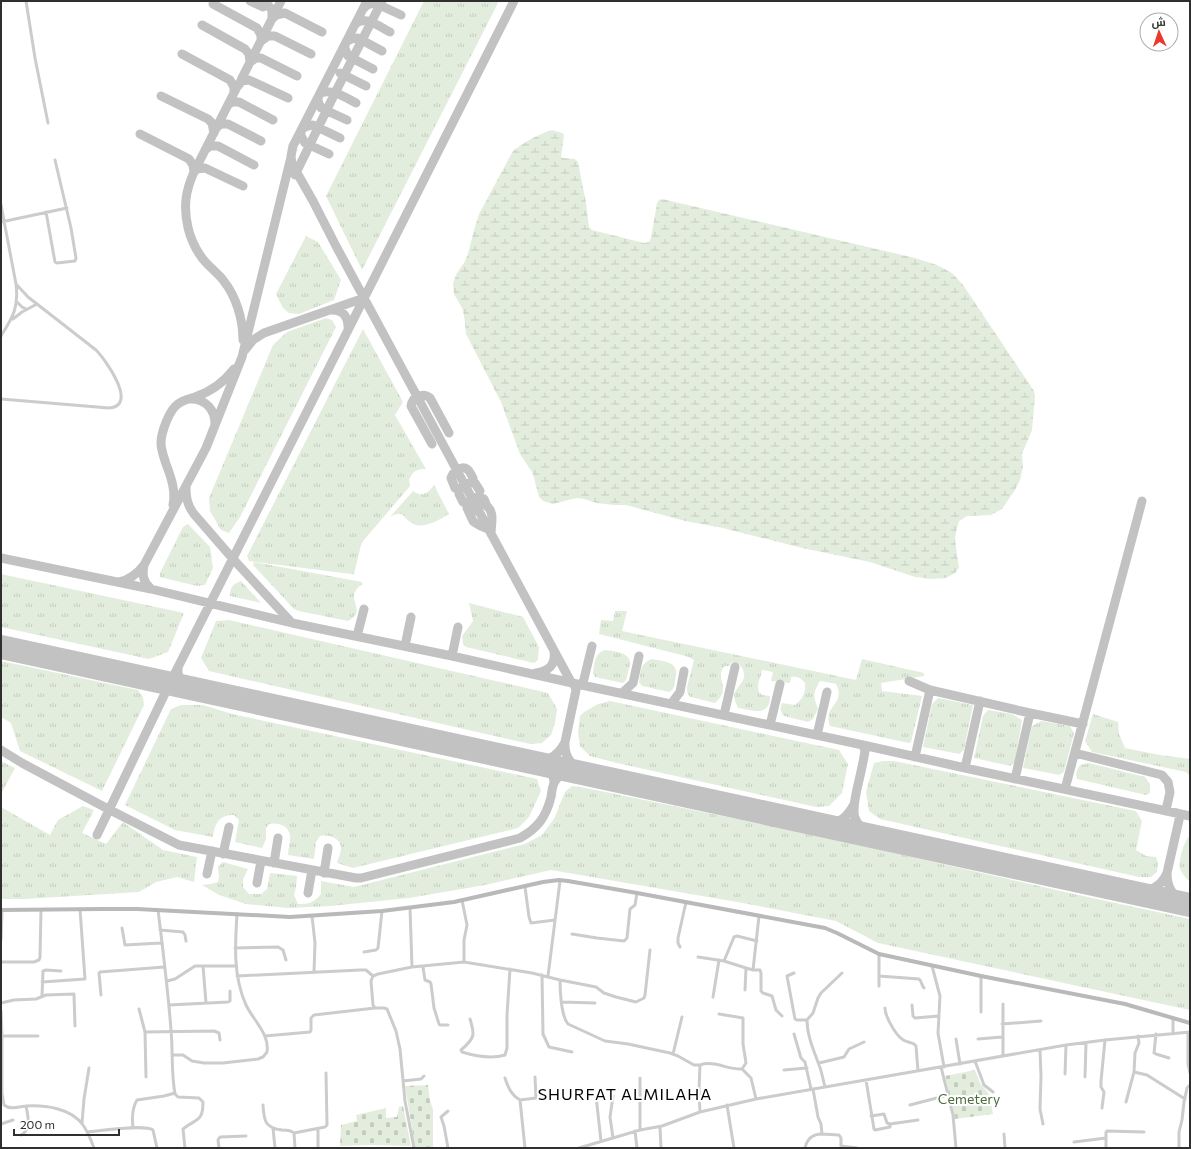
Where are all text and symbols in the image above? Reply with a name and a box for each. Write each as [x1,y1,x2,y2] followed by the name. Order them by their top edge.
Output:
[1139,12,1179,52] north arrow
[1151,15,1166,29] text: ش
[538,1084,712,1103] district label: SHURFAT ALMILAHA
[938,1090,1000,1107] park label: Cemetery
[14,1111,119,1137] scale bar
[20,1117,55,1131] text: 200 m

